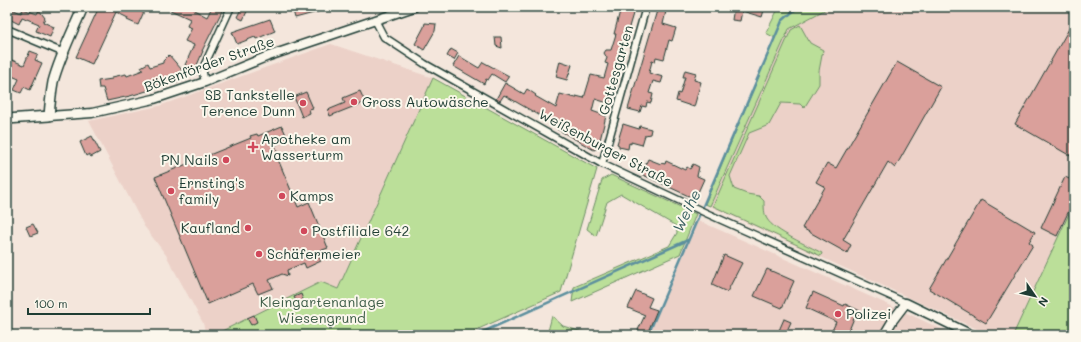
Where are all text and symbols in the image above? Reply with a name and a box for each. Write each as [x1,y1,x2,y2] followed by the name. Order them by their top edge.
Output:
[594,23,637,117] street label: Gottesgarten
[141,31,277,96] street label: Bökenförder Straße
[201,85,295,120] place label: SB Tankstelle Terence Dunn
[362,92,489,111] place label: Gross Autowäsche
[349,97,359,107] marker: Gross Autowäsche
[298,98,308,108] marker: SB Tankstelle Terence Dunn
[536,104,677,191] street label: Weißenburger Straße
[261,129,351,164] place label: Apotheke am Wasserturm
[248,142,258,152] marker: Apotheke am Wasserturm
[161,150,218,169] place label: PN Nails
[221,155,231,165] marker: PN Nails
[179,173,245,208] place label: Ernsting's family
[166,186,176,196] marker: Ernsting's family
[290,186,334,205] place label: Kamps
[667,186,705,235] water label: Weihe
[277,191,287,201] marker: Kamps
[181,218,240,237] place label: Kaufland
[312,221,409,240] place label: Postfiliale 642
[243,223,253,233] marker: Kaufland
[299,226,309,236] marker: Postfiliale 642
[267,244,361,263] place label: Schäfermeier
[254,249,264,259] marker: Schäfermeier
[1015,276,1055,316] north arrow
[28,290,150,316] scale bar
[260,292,384,327] park label: Kleingartenanlage Wiesengrund
[1035,294,1052,310] text: N
[34,295,68,311] text: 100 m
[846,304,891,323] place label: Polizei
[833,309,843,319] marker: Polizei

